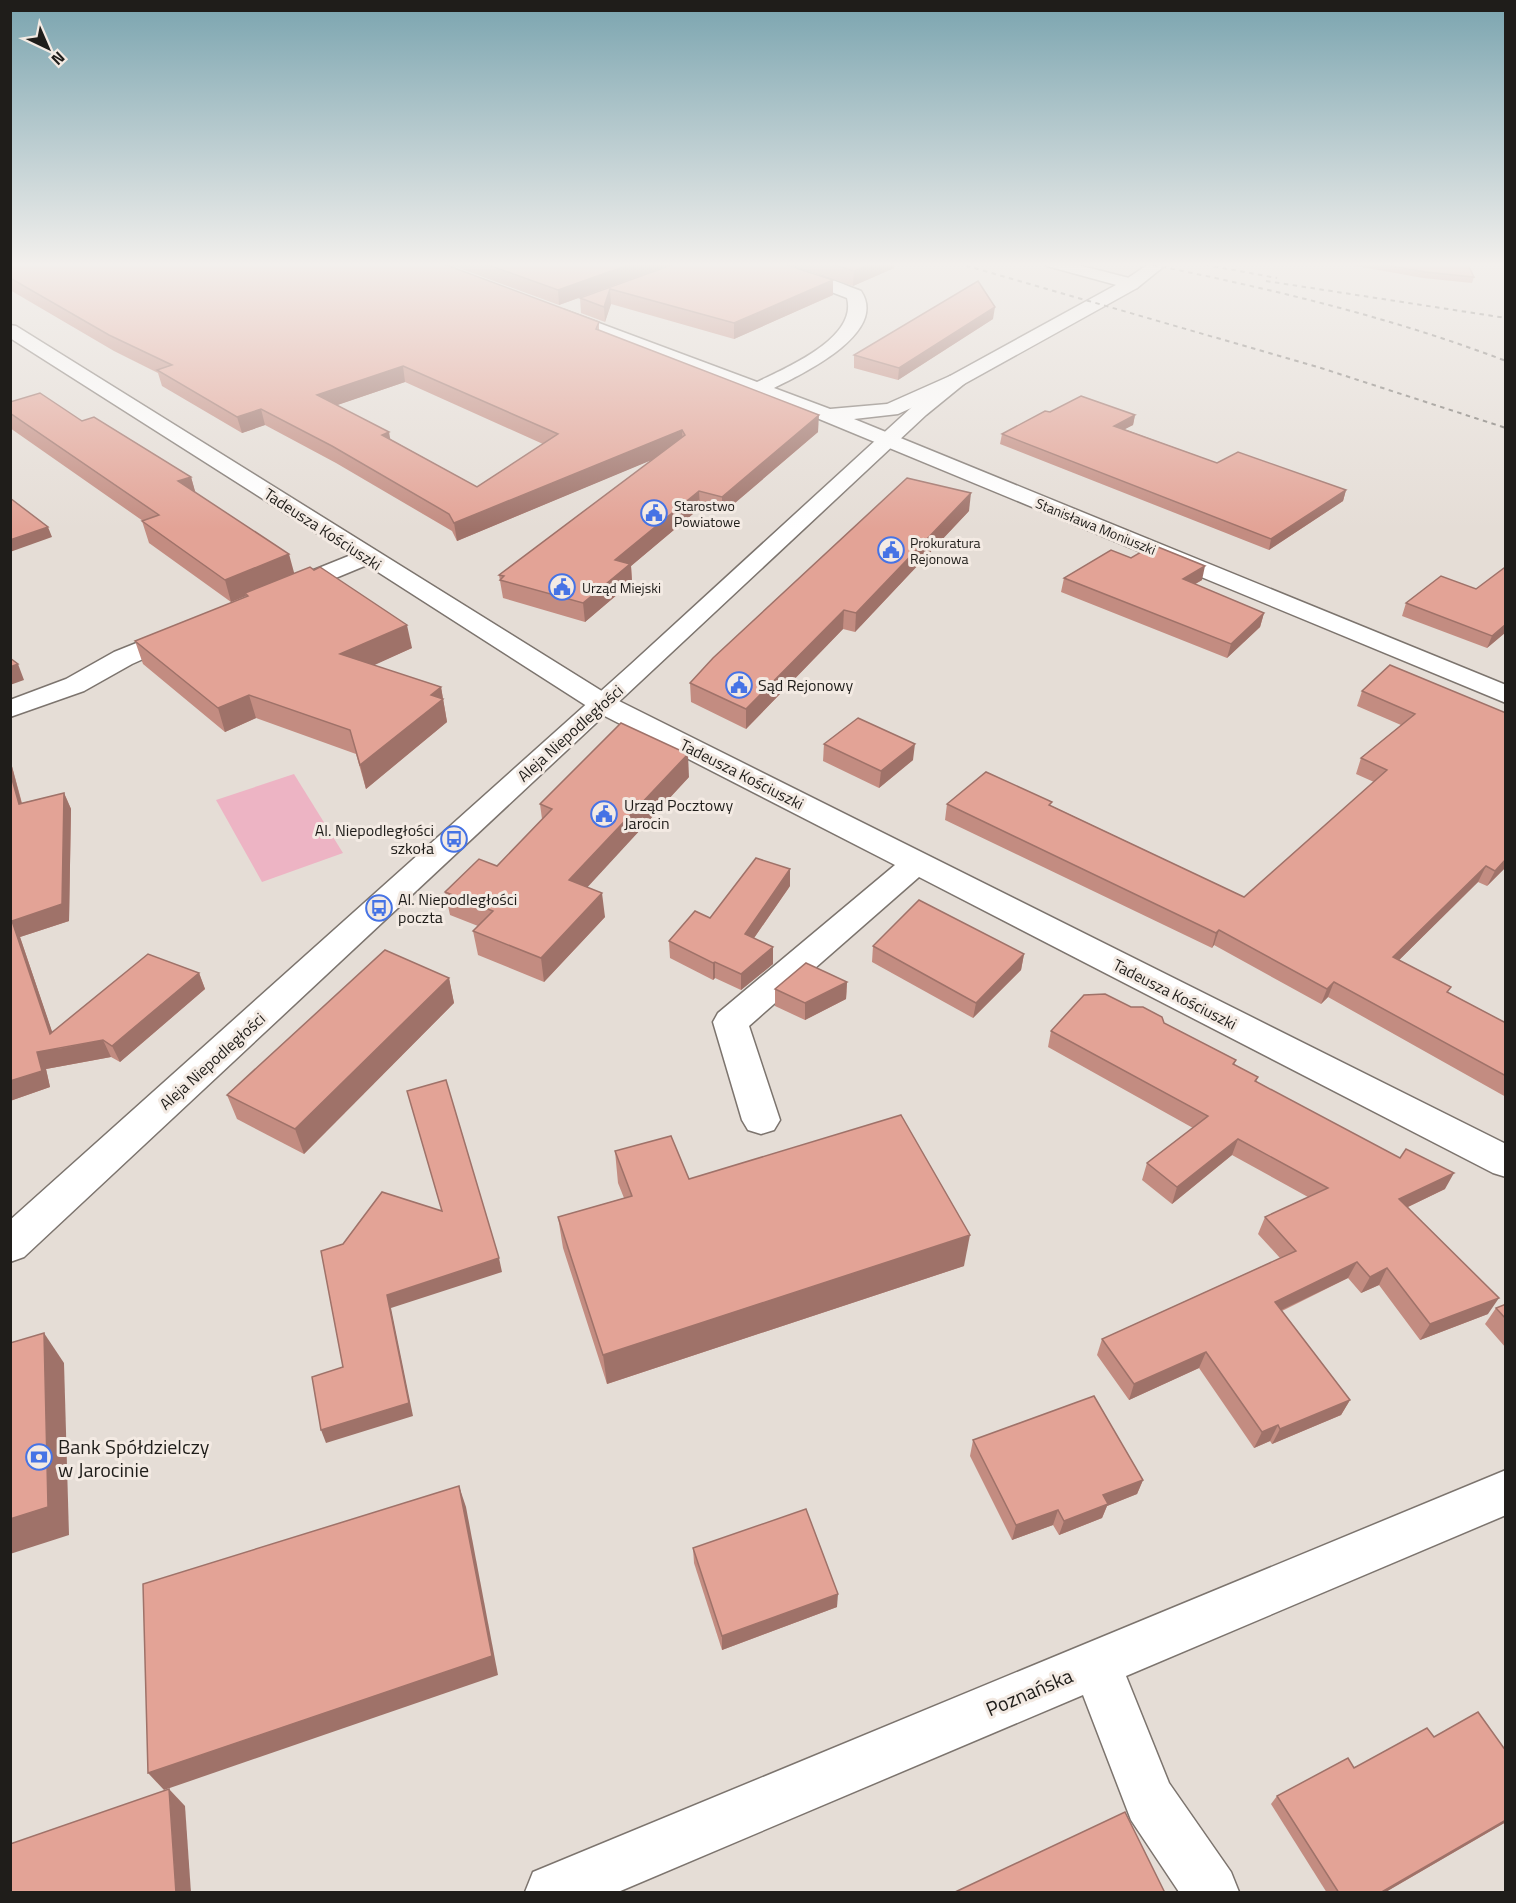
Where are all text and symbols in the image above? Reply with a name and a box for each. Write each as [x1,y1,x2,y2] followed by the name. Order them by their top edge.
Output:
[18,18,78,78] north arrow
[46,46,71,71] text: N
[259,482,387,576] street label: Tadeusza Kościuszki
[1033,492,1159,560] street label: Stanisława Moniuszki
[674,495,740,532] place label: Starostwo Powiatowe
[639,498,669,528] public building icon: Starostwo Powiatowe
[910,532,981,569] place label: Prokuratura Rejonowa
[876,535,906,565] public building icon: Prokuratura Rejonowa
[547,572,577,602] public building icon: Urząd Miejski
[582,577,661,598] place label: Urząd Miejski
[724,670,754,700] public building icon: Sąd Rejonowy
[758,673,854,697] place label: Sąd Rejonowy
[512,679,628,787] street label: Aleja Niepodległości
[676,732,808,816] street label: Tadeusza Kościuszki
[624,793,733,835] place label: Urząd Pocztowy Jarocin
[589,799,619,829] public building icon: Urząd Pocztowy Jarocin
[315,818,434,860] place label: Al. Niepodległości szkoła
[439,824,469,854] bus stop icon: Al. Niepodległości szkoła
[398,887,517,929] place label: Al. Niepodległości poczta
[364,893,394,923] bus stop icon: Al. Niepodległości poczta
[1109,952,1241,1036] street label: Tadeusza Kościuszki
[154,1007,270,1115] street label: Aleja Niepodległości
[58,1431,210,1485] place label: Bank Spółdzielczy w Jarocinie
[24,1442,54,1472] bank icon: Bank Spółdzielczy w Jarocinie
[981,1660,1077,1724] street label: Poznańska

